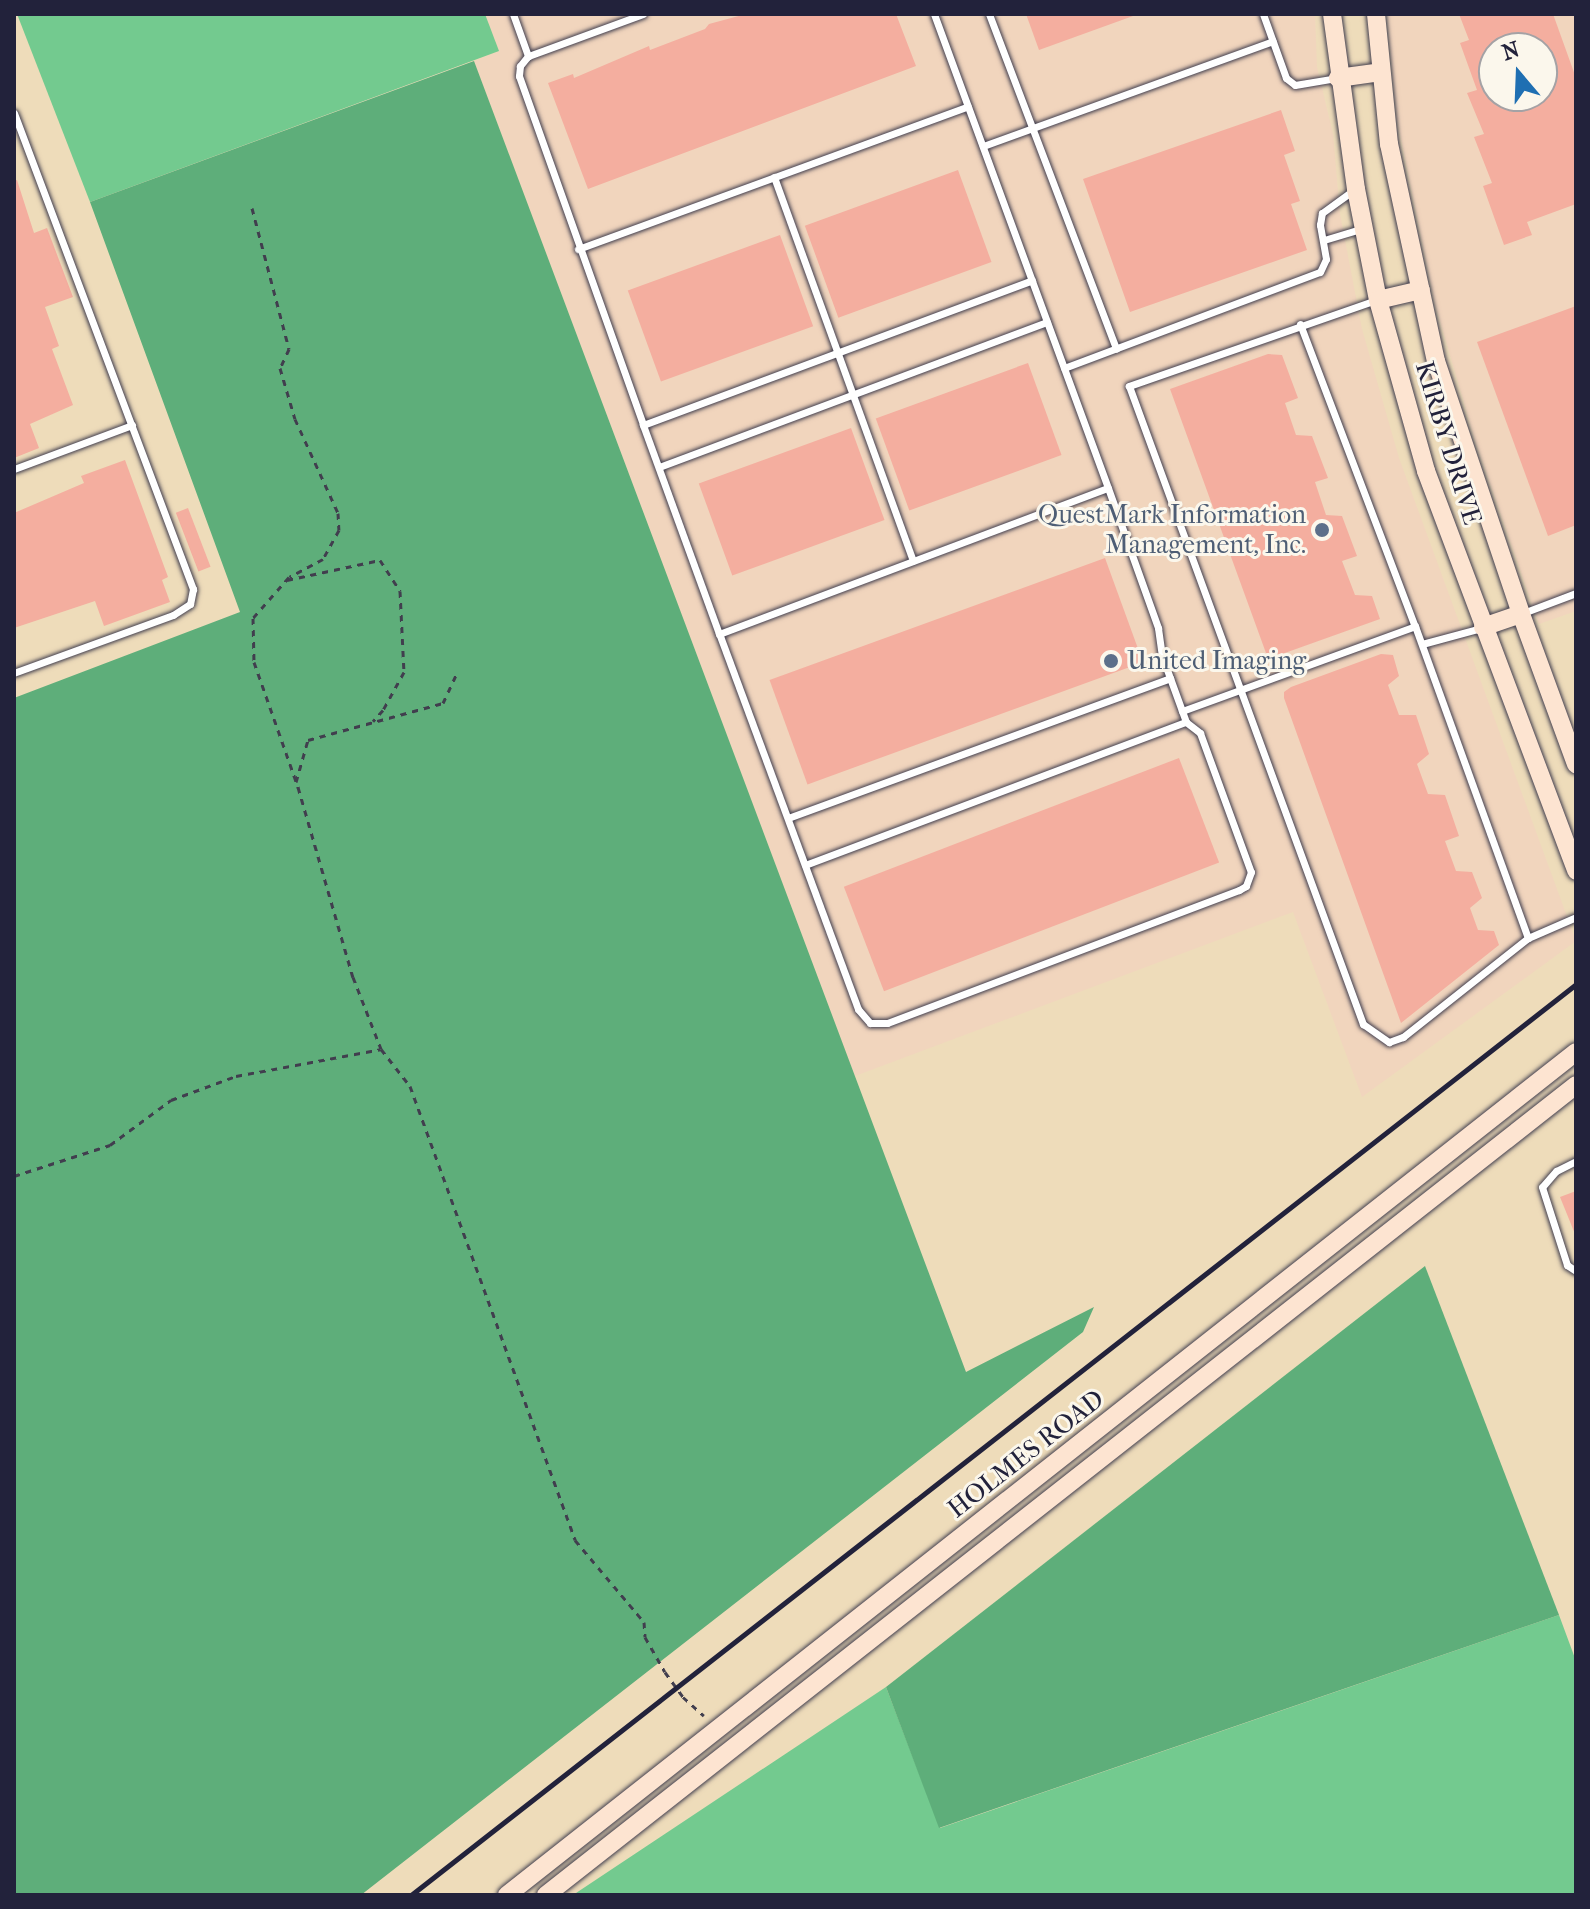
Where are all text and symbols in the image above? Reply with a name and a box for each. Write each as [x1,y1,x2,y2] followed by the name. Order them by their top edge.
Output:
[1478,32,1558,112] north arrow
[1499,36,1523,66] text: N
[1408,358,1488,528] street label: KIRBY DRIVE
[1038,499,1306,560] place label: QuestMark Information Management, Inc.
[1313,521,1331,539] marker: QuestMark Information Management, Inc.
[1127,645,1306,677] place label: United Imaging
[1102,652,1120,670] marker: United Imaging
[942,1383,1110,1525] street label: HOLMES ROAD

